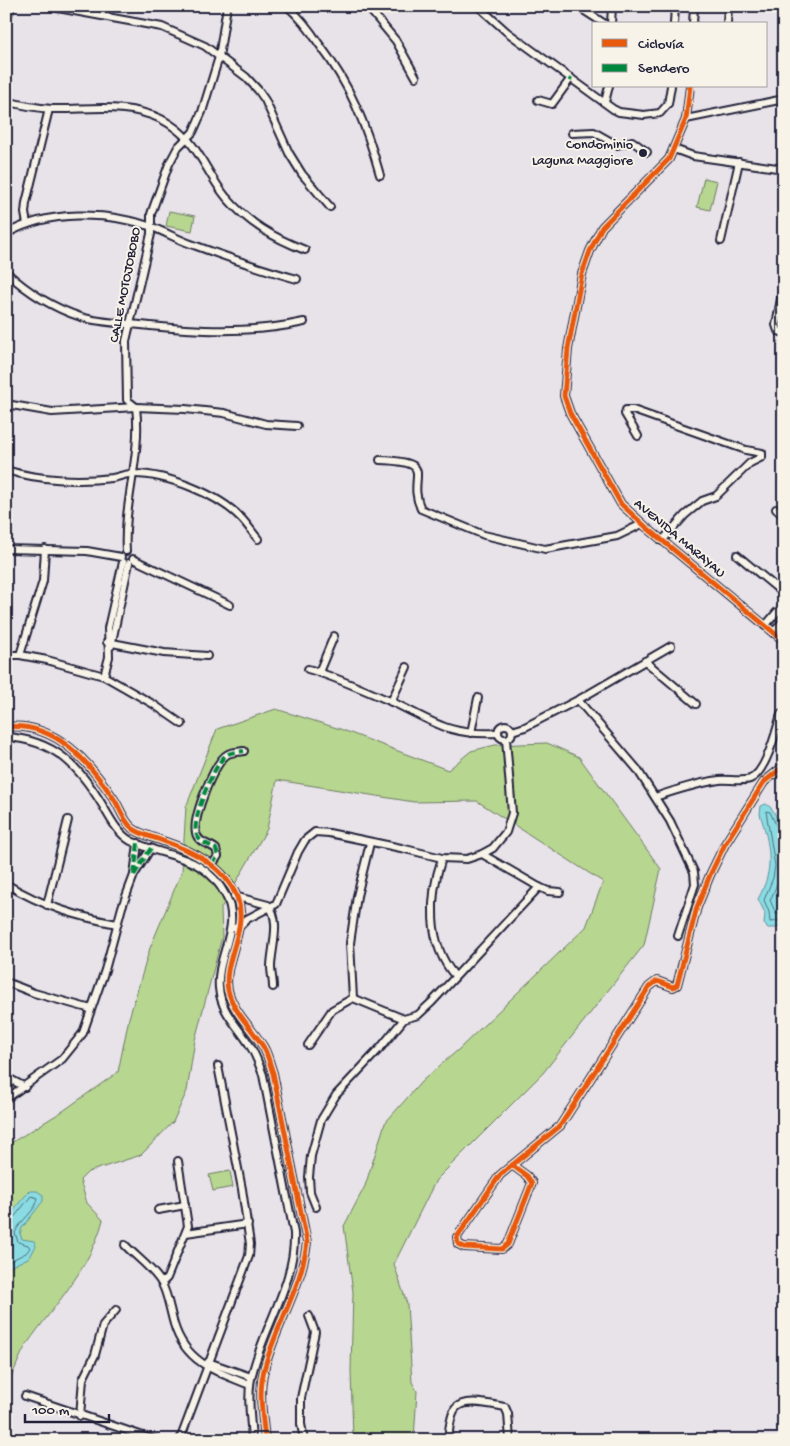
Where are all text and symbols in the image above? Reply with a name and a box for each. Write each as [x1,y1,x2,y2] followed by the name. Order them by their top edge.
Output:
[592,22,768,88] legend
[638,36,684,54] text: Ciclovía
[638,60,690,78] text: Sendero
[532,137,634,170] place label: Condominio Laguna Maggiore
[637,147,649,159] marker: Condominio Laguna Maggiore
[106,225,146,344] street label: CALLE MOTOJOBOBO
[630,496,728,582] street label: AVENIDA MARAYAU
[25,1391,109,1423] scale bar
[31,1402,70,1420] text: 100 m

